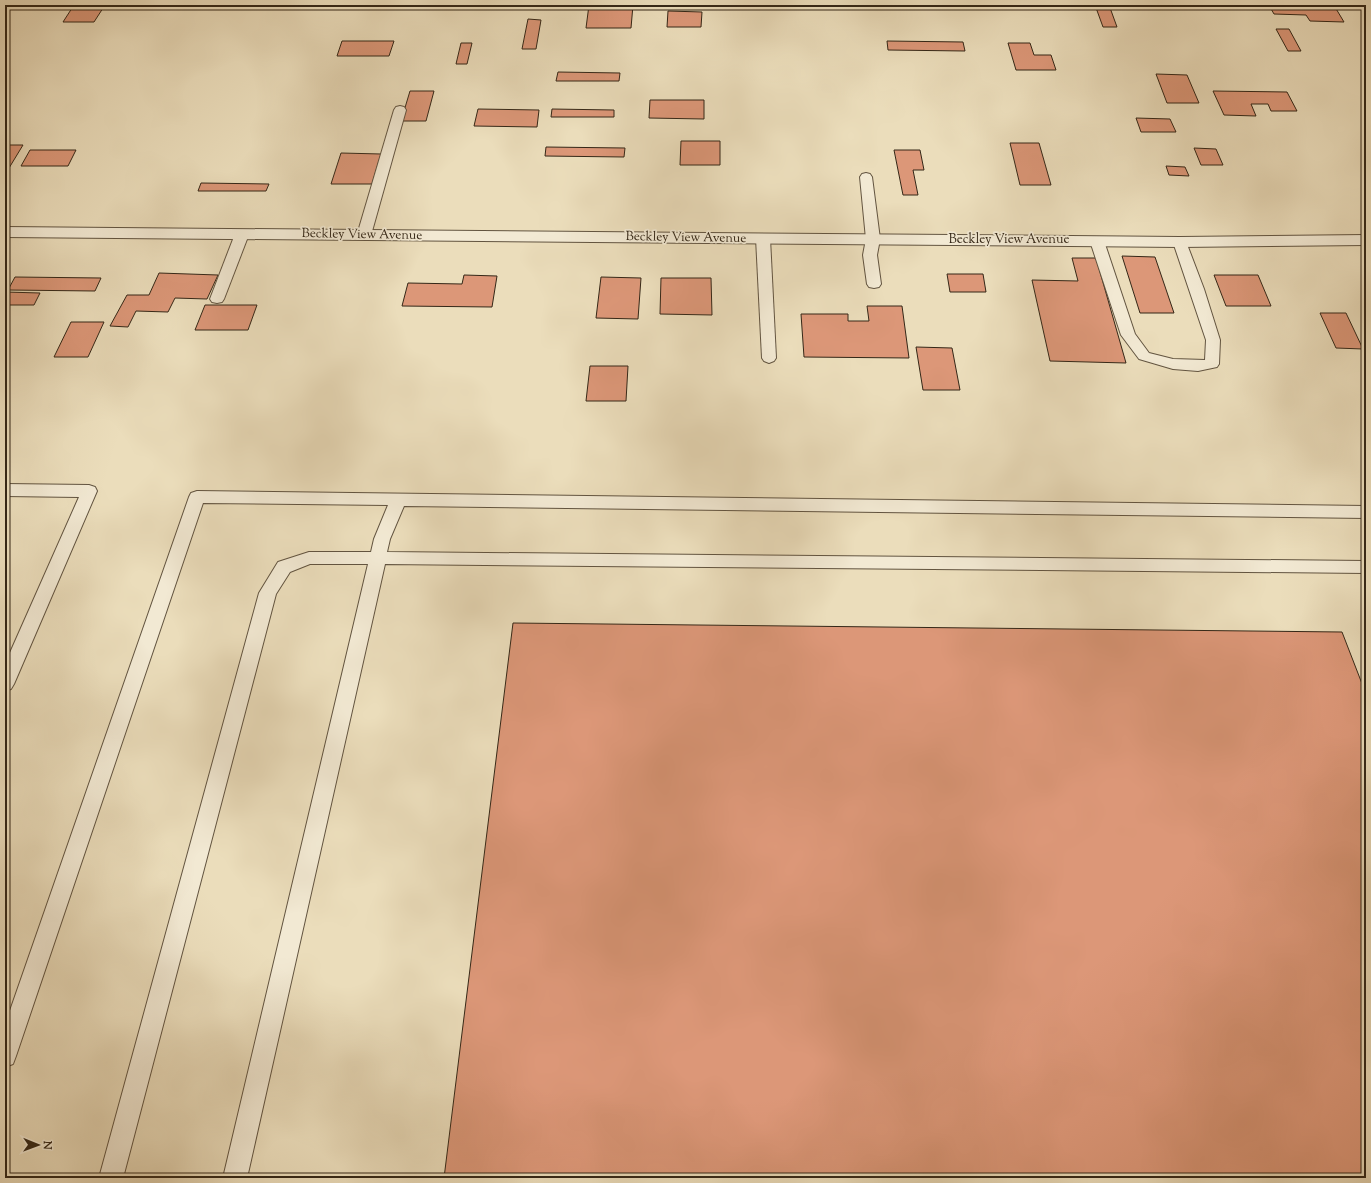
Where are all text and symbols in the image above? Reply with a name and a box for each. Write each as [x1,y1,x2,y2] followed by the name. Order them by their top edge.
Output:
[301,225,423,245] street label: Beckley View Avenue
[625,228,747,248] street label: Beckley View Avenue
[949,231,1069,249] street label: Beckley View Avenue
[18,1125,58,1165] north arrow
[39,1140,55,1150] text: N

